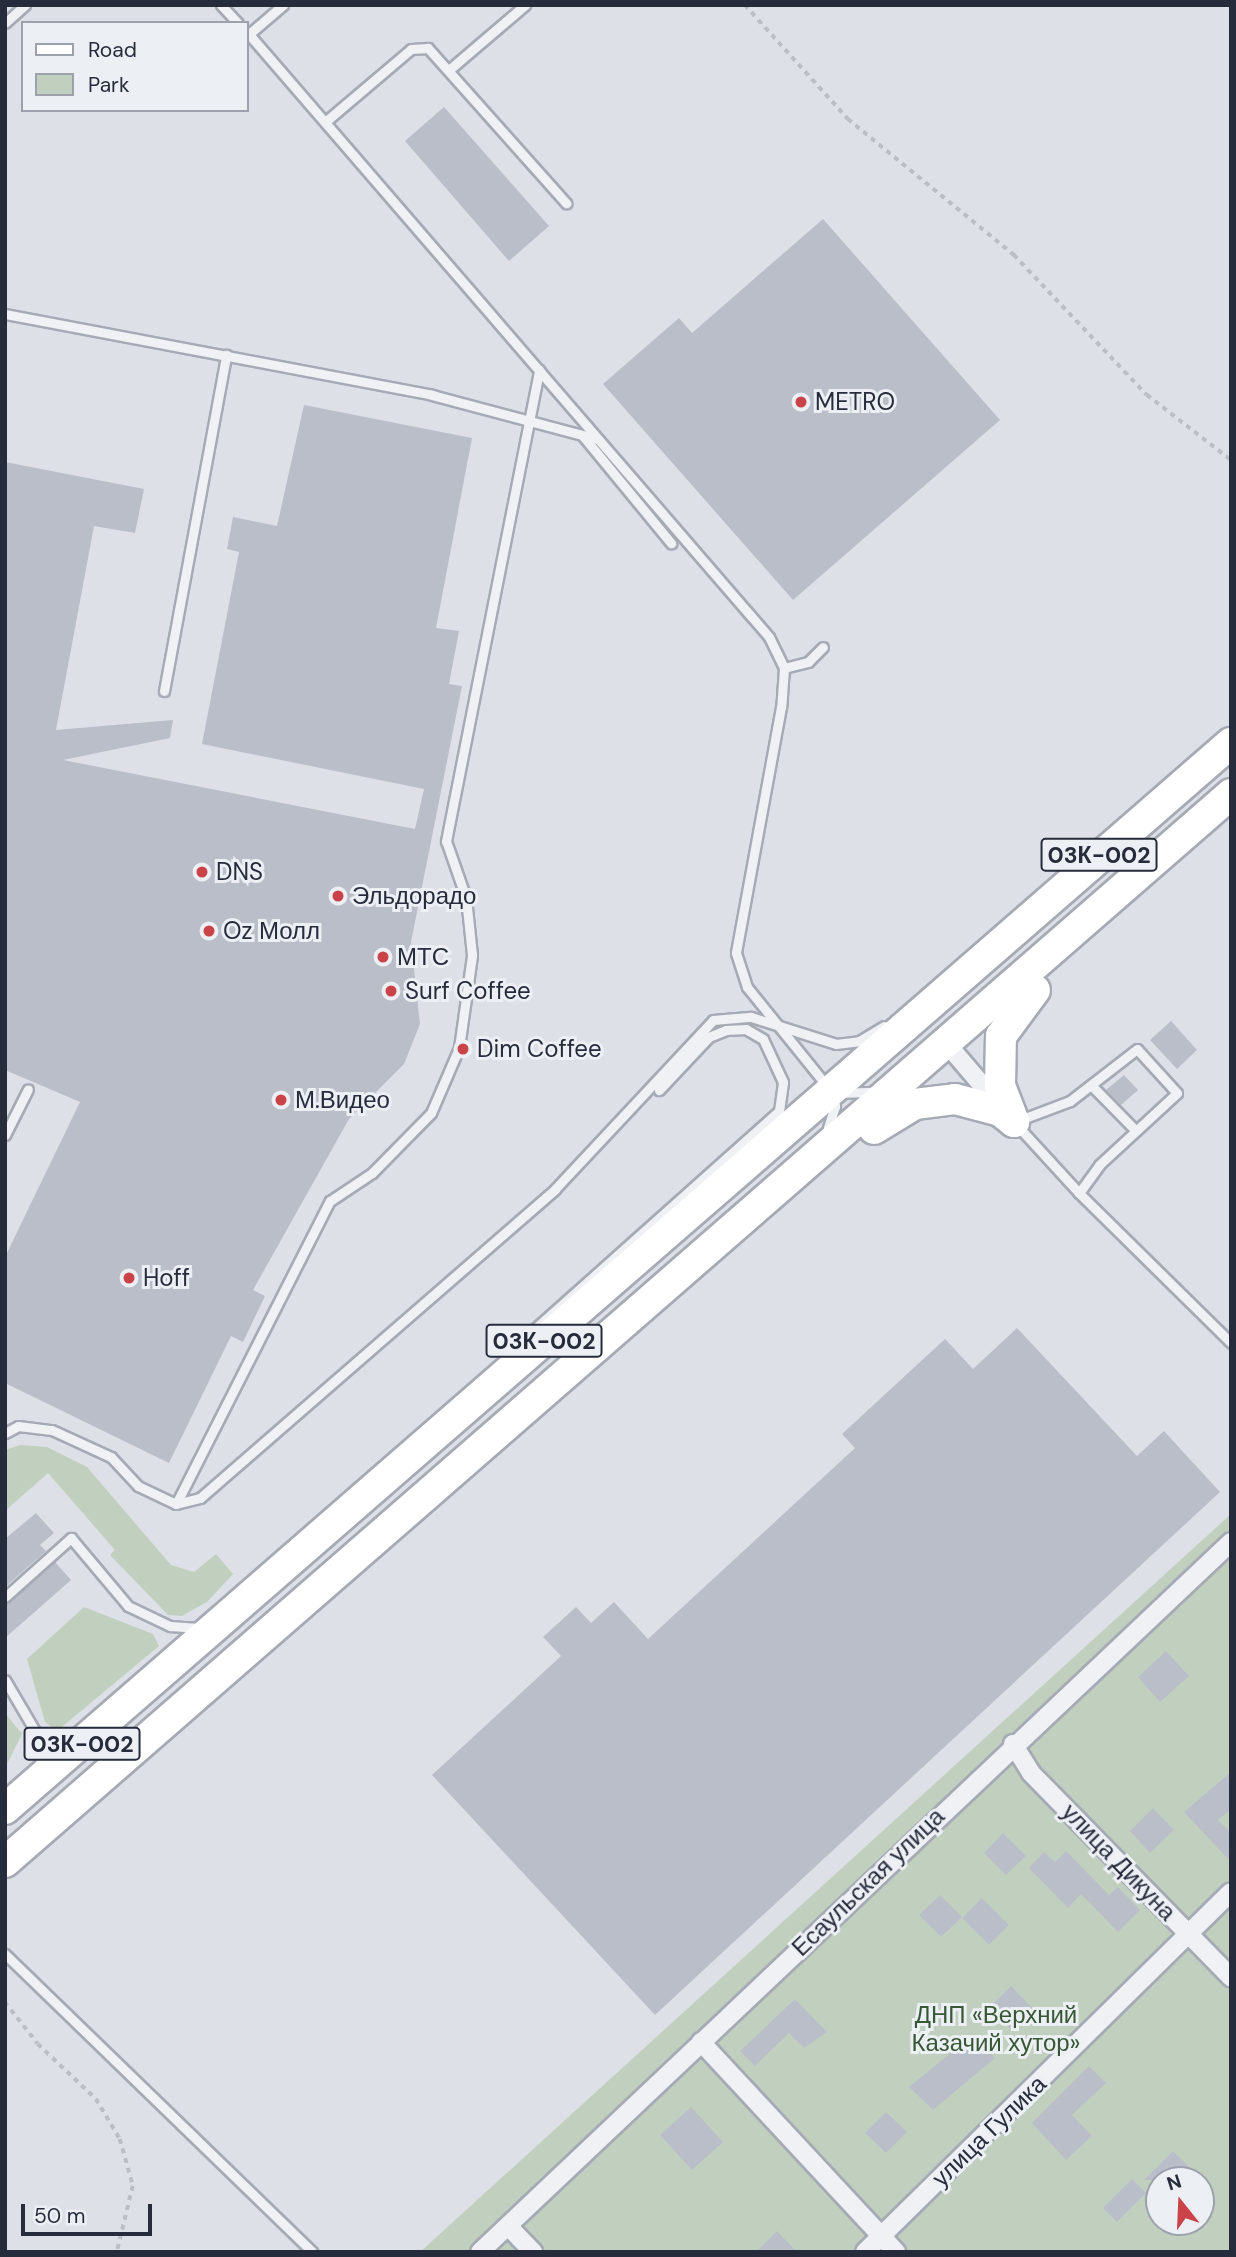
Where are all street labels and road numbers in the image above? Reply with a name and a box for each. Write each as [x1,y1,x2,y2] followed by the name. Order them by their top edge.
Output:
[1040,835,1158,874] road number: 03К-002
[484,1322,604,1360] road number: 03К-002
[22,1724,142,1764] road number: 03К-002
[1056,1798,1182,1926] street label: улица Дикуна
[786,1802,950,1962] street label: Есаульская улица
[926,2070,1052,2192] street label: улица Гулика

